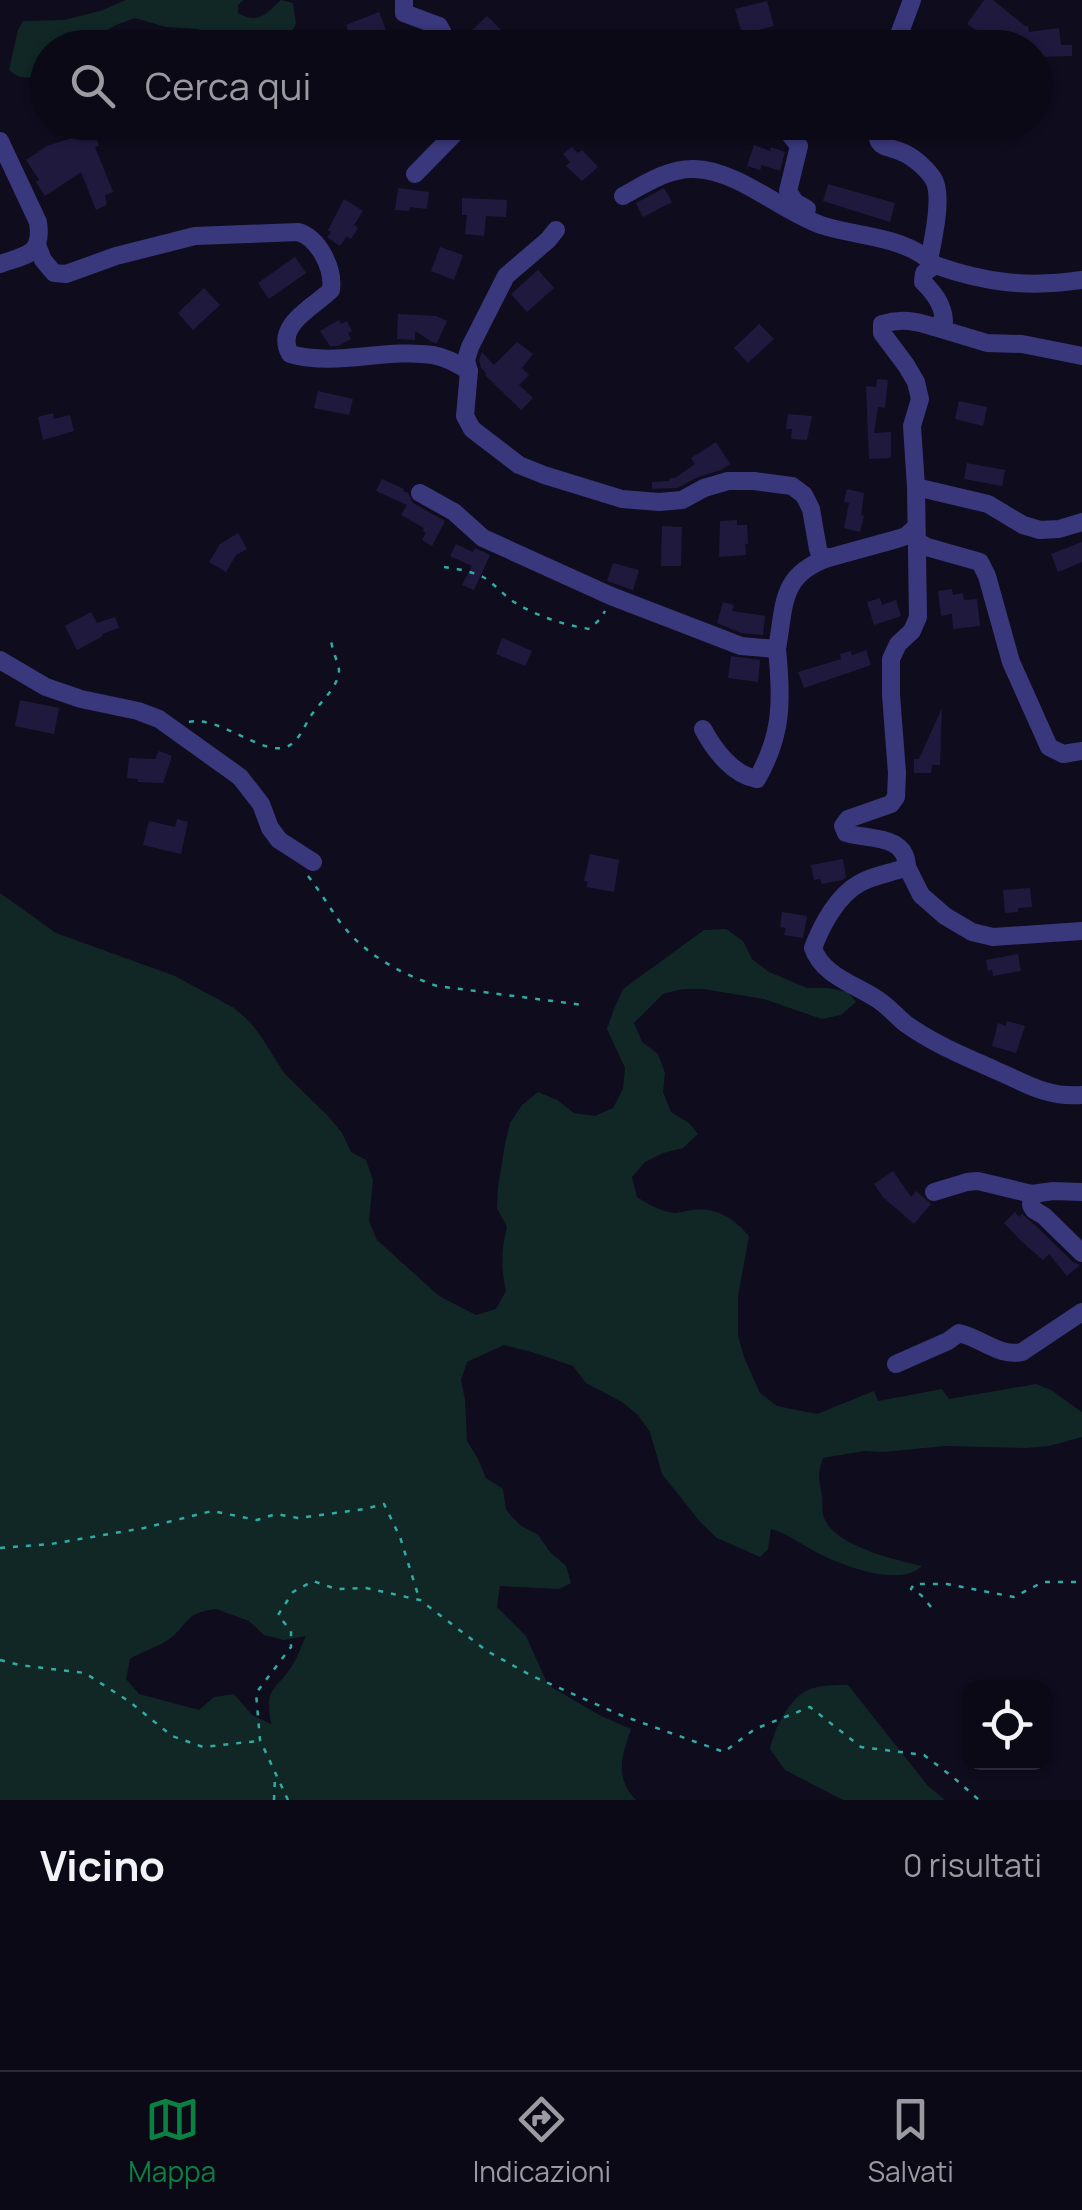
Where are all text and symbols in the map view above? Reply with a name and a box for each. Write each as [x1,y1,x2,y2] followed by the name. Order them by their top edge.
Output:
[30,30,1052,140] search box
[65,58,120,113] icon: search
[145,59,311,111] text: Cerca qui
[962,1680,1052,1770] map controls
[962,1680,1052,1770] button: locate
[40,1836,165,1894] text: Vicino
[903,1843,1042,1887] text: 0 risultati
[128,2092,216,2190] tab: Mappa
[473,2092,611,2190] tab: Indicazioni
[868,2092,954,2190] tab: Salvati

